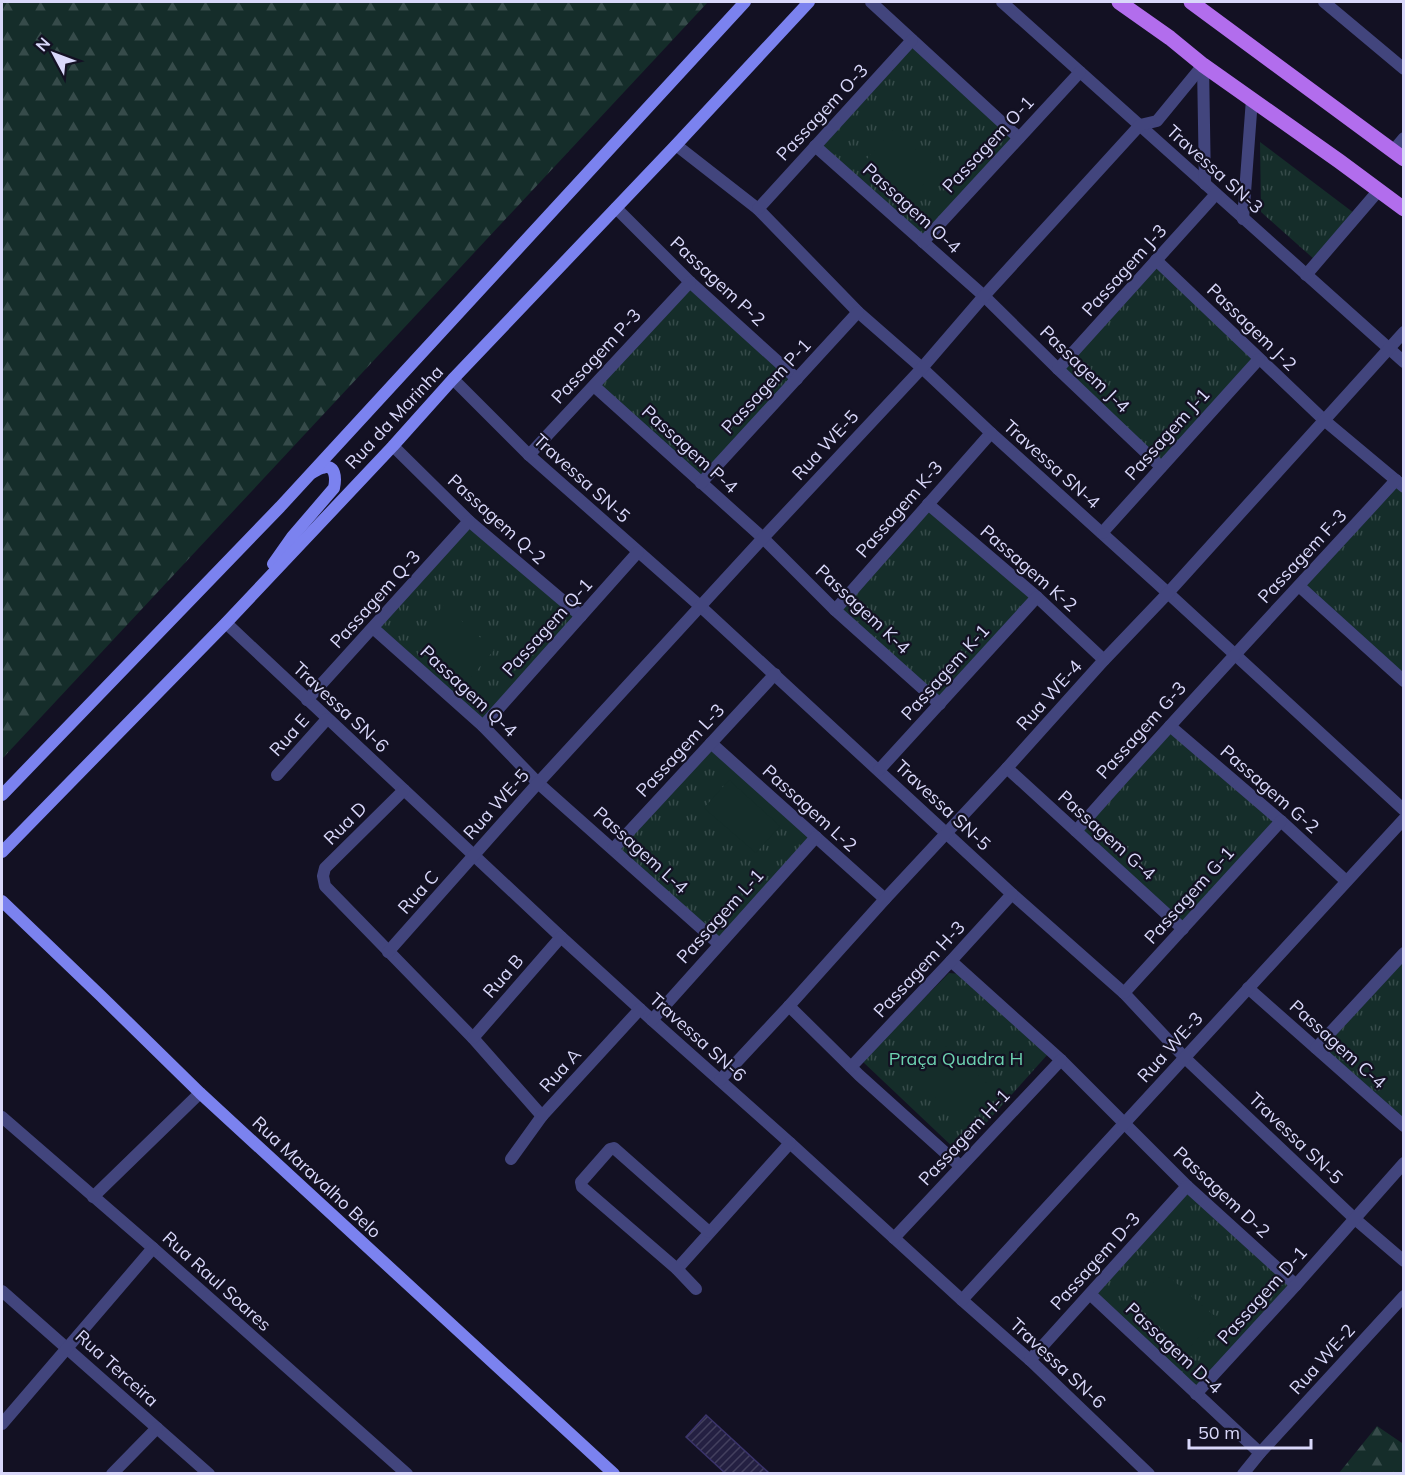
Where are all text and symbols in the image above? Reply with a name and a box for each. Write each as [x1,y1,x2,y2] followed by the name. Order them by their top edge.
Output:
[24,24,84,84] north arrow
[31,33,54,55] text: N
[771,59,873,165] street label: Passagem O-3
[937,91,1039,197] street label: Passagem O-1
[1162,120,1268,218] street label: Travessa SN-3
[858,158,966,258] street label: Passagem O-4
[1077,219,1171,321] street label: Passagem J-3
[666,231,770,331] street label: Passagem P-2
[1202,278,1302,376] street label: Passagem J-2
[546,304,646,408] street label: Passagem P-3
[1035,320,1135,418] street label: Passagem J-4
[716,334,816,438] street label: Passagem P-1
[340,360,448,474] street label: Rua da Marinha
[1120,383,1214,485] street label: Passagem J-1
[637,400,743,498] street label: Passagem P-4
[787,405,863,485] street label: Rua WE-5
[999,415,1105,514] street label: Travessa SN-4
[529,429,635,528] street label: Travessa SN-5
[851,456,947,562] street label: Passagem K-3
[443,469,551,569] street label: Passagem Q-2
[1253,504,1351,608] street label: Passagem F-3
[976,520,1082,616] street label: Passagem K-2
[325,545,425,653] street label: Passagem Q-3
[811,559,915,659] street label: Passagem K-4
[497,573,597,681] street label: Passagem Q-1
[896,619,994,725] street label: Passagem K-1
[416,640,522,742] street label: Passagem Q-4
[1011,655,1087,735] street label: Rua WE-4
[288,657,394,757] street label: Travessa SN-6
[1091,676,1191,784] street label: Passagem G-3
[631,698,729,802] street label: Passagem L-3
[264,709,314,761] street label: Rua E
[1216,740,1324,838] street label: Passagem G-2
[890,755,996,855] street label: Travessa SN-5
[758,759,862,857] street label: Passagem L-2
[458,764,534,844] street label: Rua WE-5
[1053,785,1161,885] street label: Passagem G-4
[319,797,371,849] street label: Rua D
[589,801,693,899] street label: Passagem L-4
[1139,841,1239,949] street label: Passagem G-1
[671,864,769,968] street label: Passagem L-1
[393,865,443,919] street label: Rua C
[868,916,970,1022] street label: Passagem H-3
[478,949,528,1003] street label: Rua B
[645,988,751,1086] street label: Travessa SN-6
[1285,995,1391,1094] street label: Passagem C-4
[1132,1007,1208,1087] street label: Rua WE-3
[534,1043,586,1097] street label: Rua A
[889,1047,1023,1070] park label: Praça Quadra H
[913,1084,1015,1190] street label: Passagem H-1
[1244,1087,1348,1189] street label: Travessa SN-5
[248,1111,386,1243] street label: Rua Maravalho Belo
[1169,1141,1275,1243] street label: Passagem D-2
[1045,1207,1145,1315] street label: Passagem D-3
[158,1226,276,1336] street label: Rua Raul Soares
[1212,1241,1312,1349] street label: Passagem D-1
[1121,1297,1227,1399] street label: Passagem D-4
[1005,1313,1111,1413] street label: Travessa SN-6
[1284,1319,1360,1399] street label: Rua WE-2
[71,1325,163,1411] street label: Rua Terceira
[1189,1412,1310,1450] scale bar
[1198,1421,1240,1444] text: 50 m

